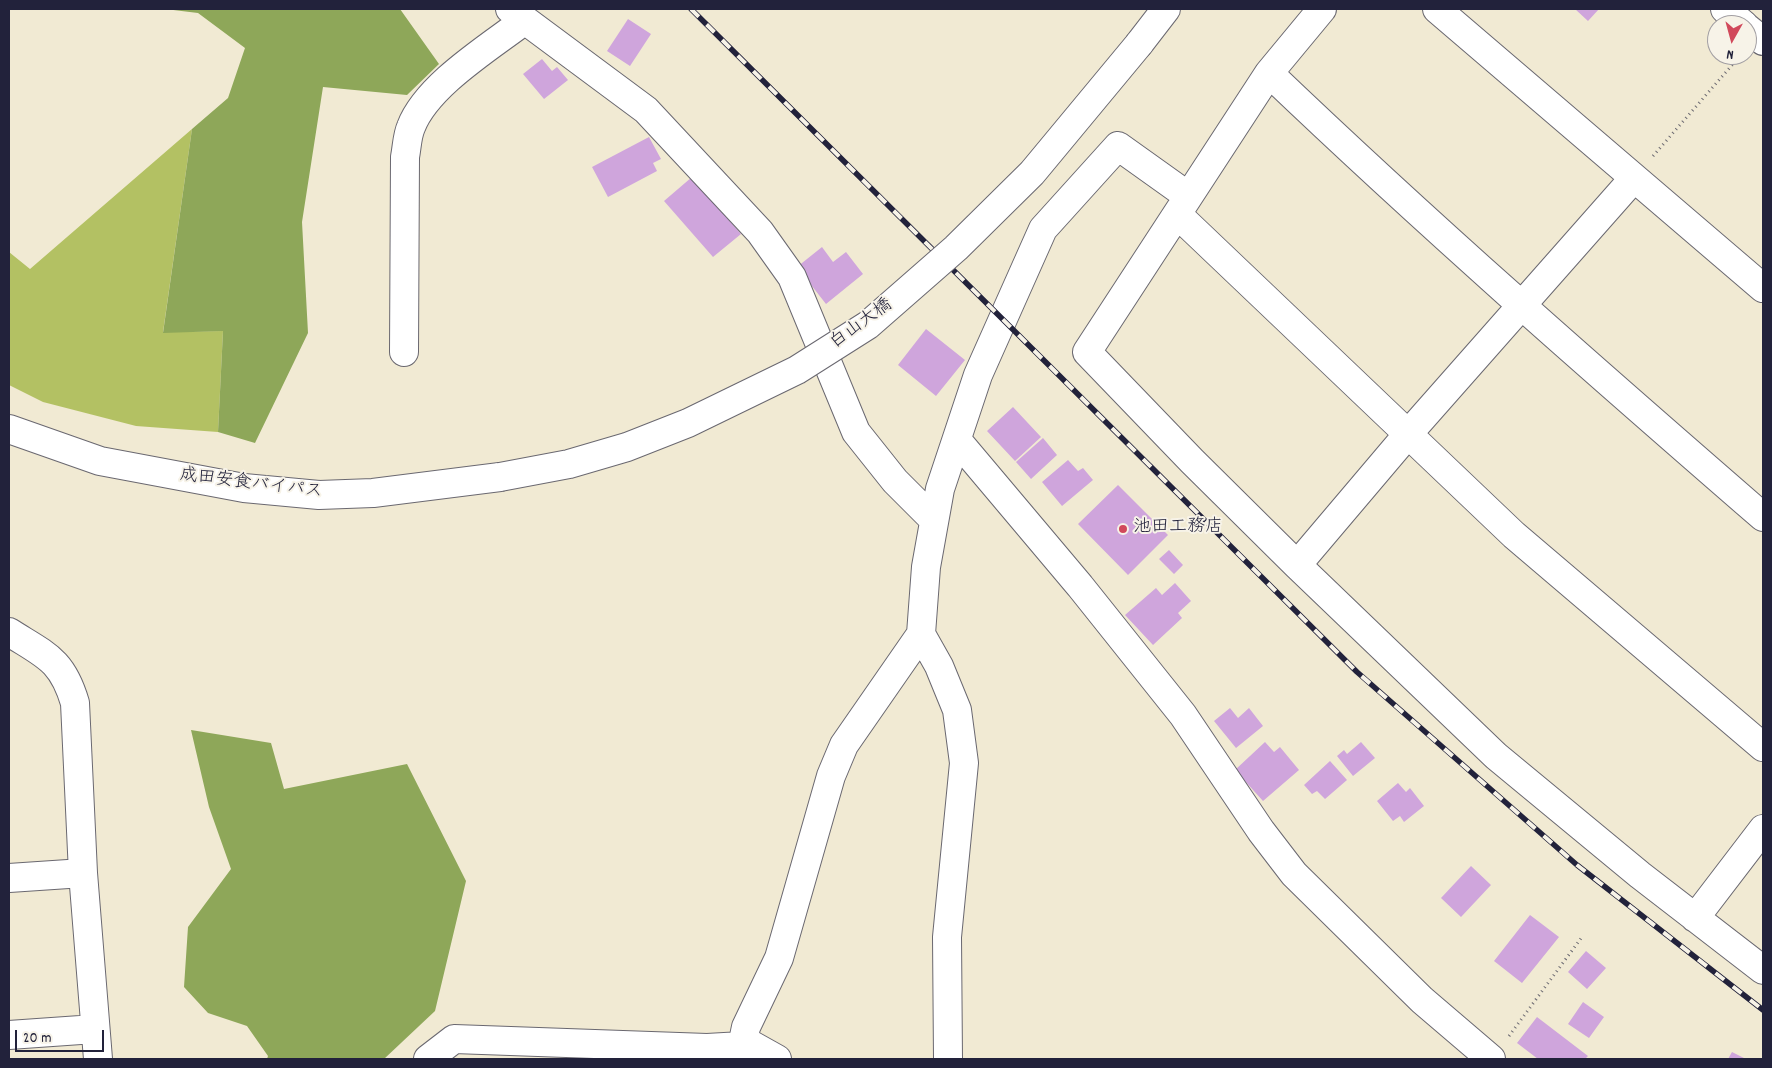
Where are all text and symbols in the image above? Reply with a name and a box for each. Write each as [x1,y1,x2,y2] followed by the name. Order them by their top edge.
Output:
[1707,15,1757,65] north arrow
[1726,44,1735,64] text: N
[827,295,897,355] street label: 白山大橋
[178,466,324,504] street label: 成田安食バイパス
[1133,518,1223,540] place label: 池田工務店
[1117,523,1129,535] marker: 池田工務店
[18,1020,106,1052] scale bar
[23,1028,51,1050] text: 20 m

